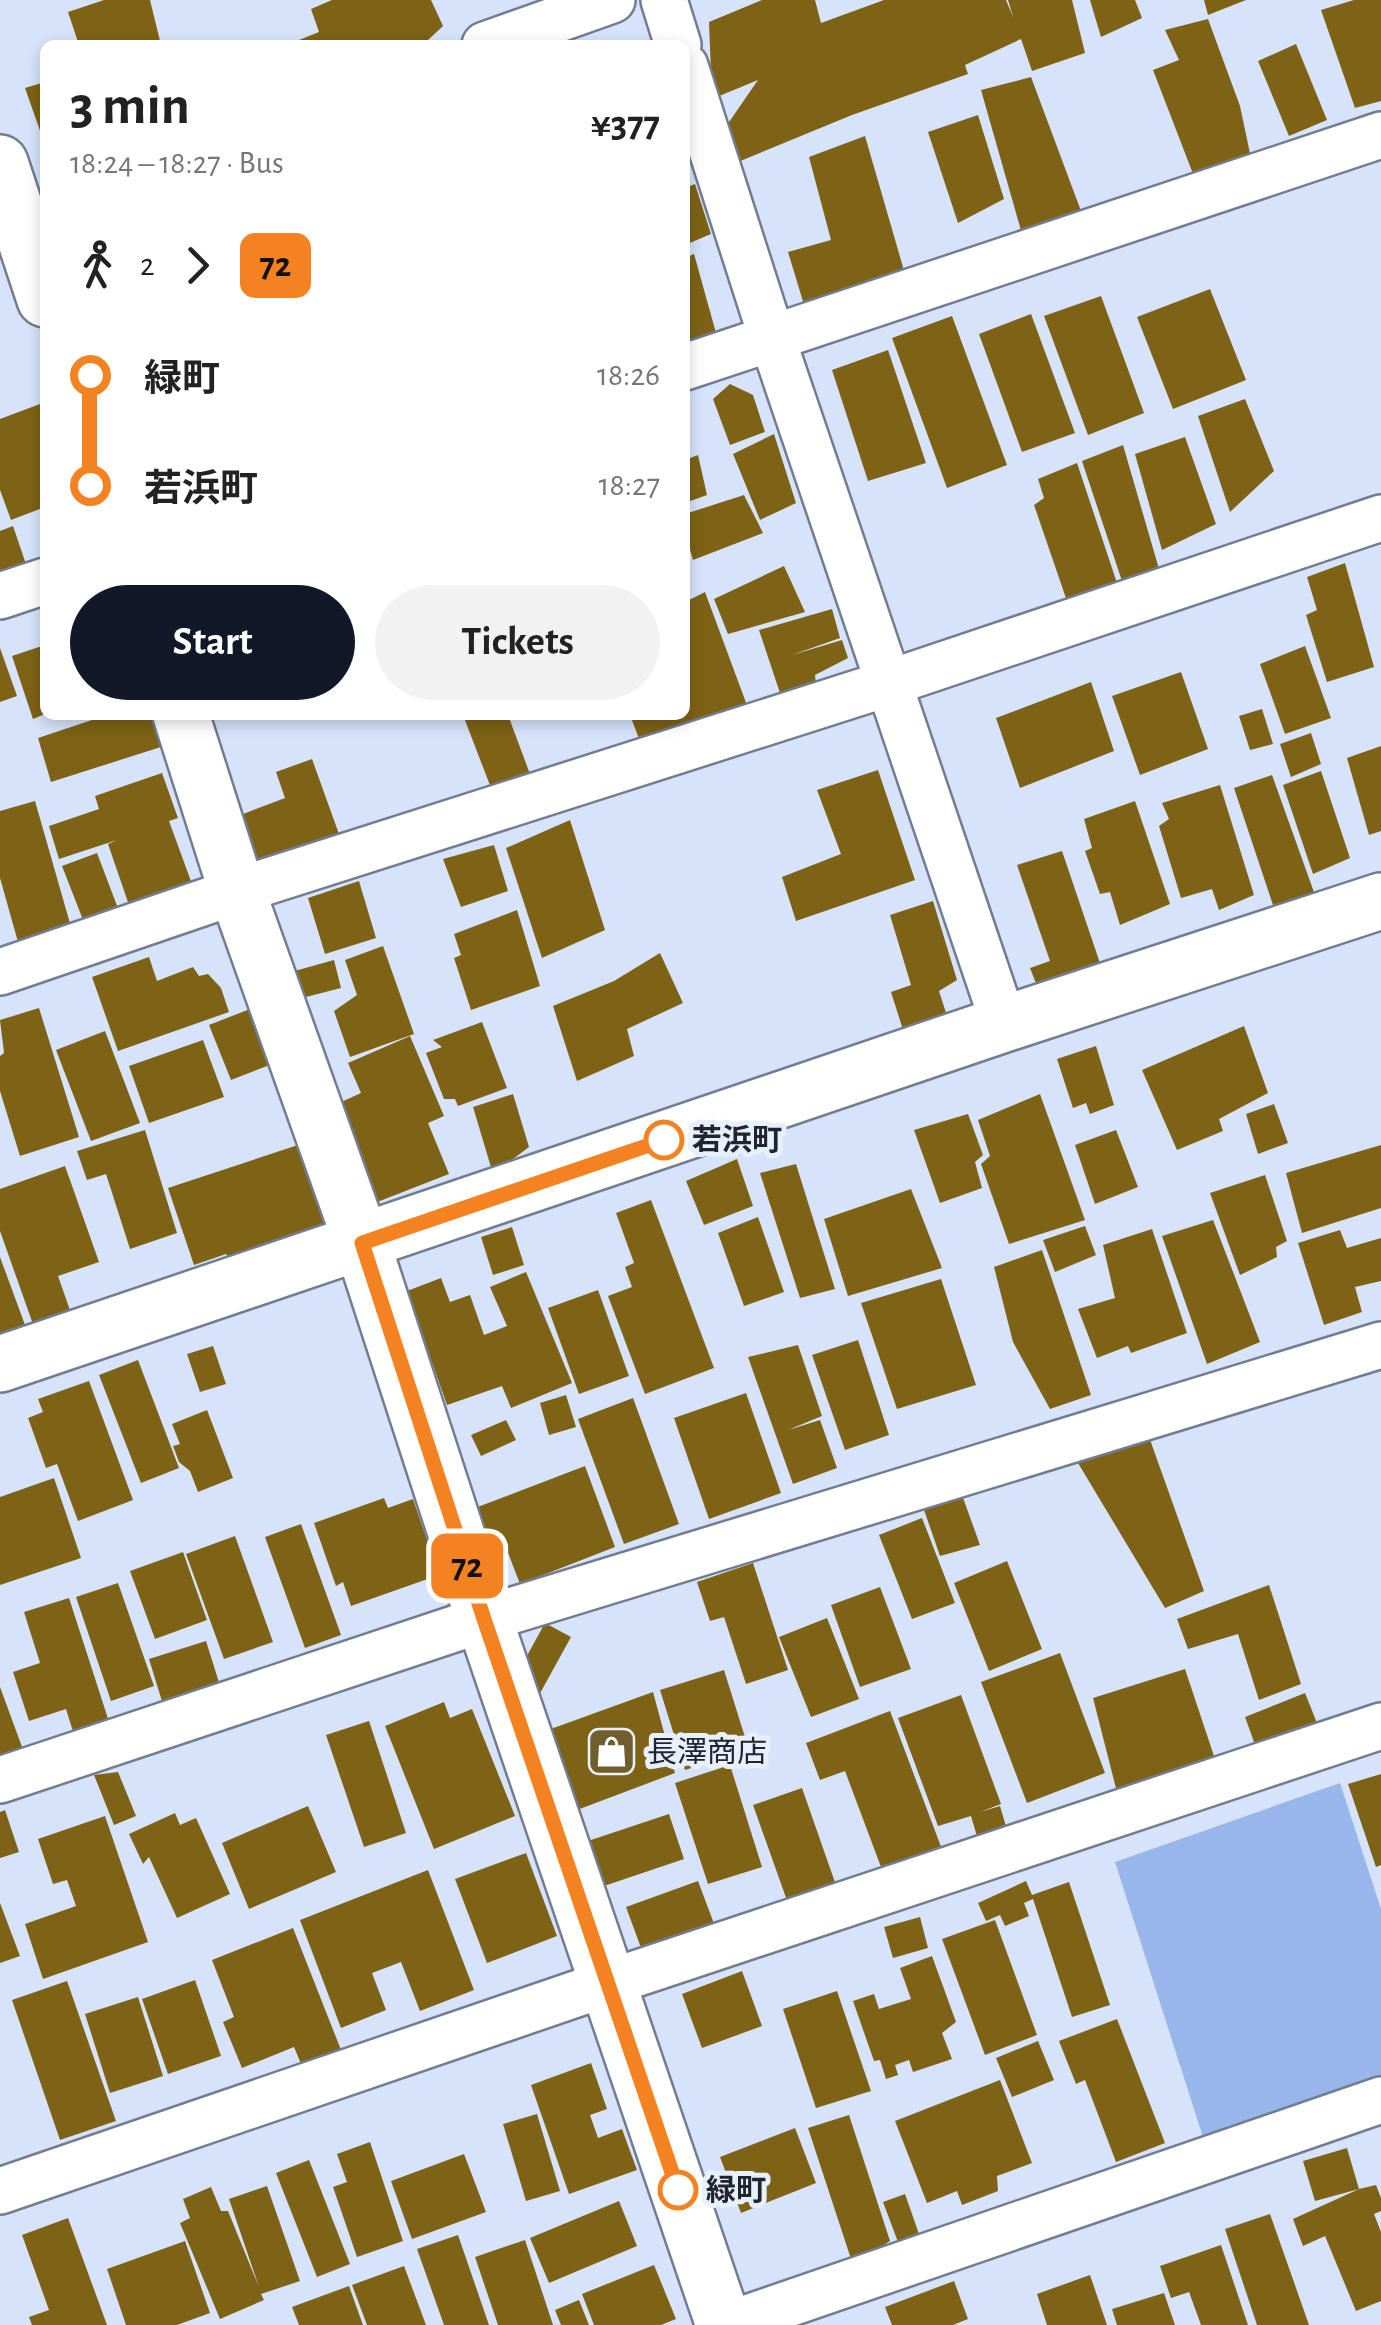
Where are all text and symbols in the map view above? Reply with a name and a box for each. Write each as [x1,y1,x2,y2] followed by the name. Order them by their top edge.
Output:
[70,79,190,134] text: 3 min
[591,106,660,144] text: ¥377
[70,147,284,179] text: 18:24 – 18:27 · Bus
[70,238,125,293] icon: walk
[170,238,225,293] icon: forward
[260,248,291,283] text: 72
[140,249,155,281] text: 2
[597,359,660,391] text: 18:26
[144,361,220,399] text: 緑町
[599,469,660,501] text: 18:27
[144,471,258,509] text: 若浜町
[70,585,355,700] button: Start
[375,585,660,700] button: Tickets
[645,1121,683,1159] marker: 若浜町
[692,1124,782,1156] place label: 若浜町
[422,1534,512,1598] line badge: 72
[451,1549,483,1584] text: 72
[586,1726,638,1778] shop icon: 長澤商店
[647,1736,767,1768] place label: 長澤商店
[659,2171,697,2209] marker: 緑町
[706,2174,766,2206] place label: 緑町

